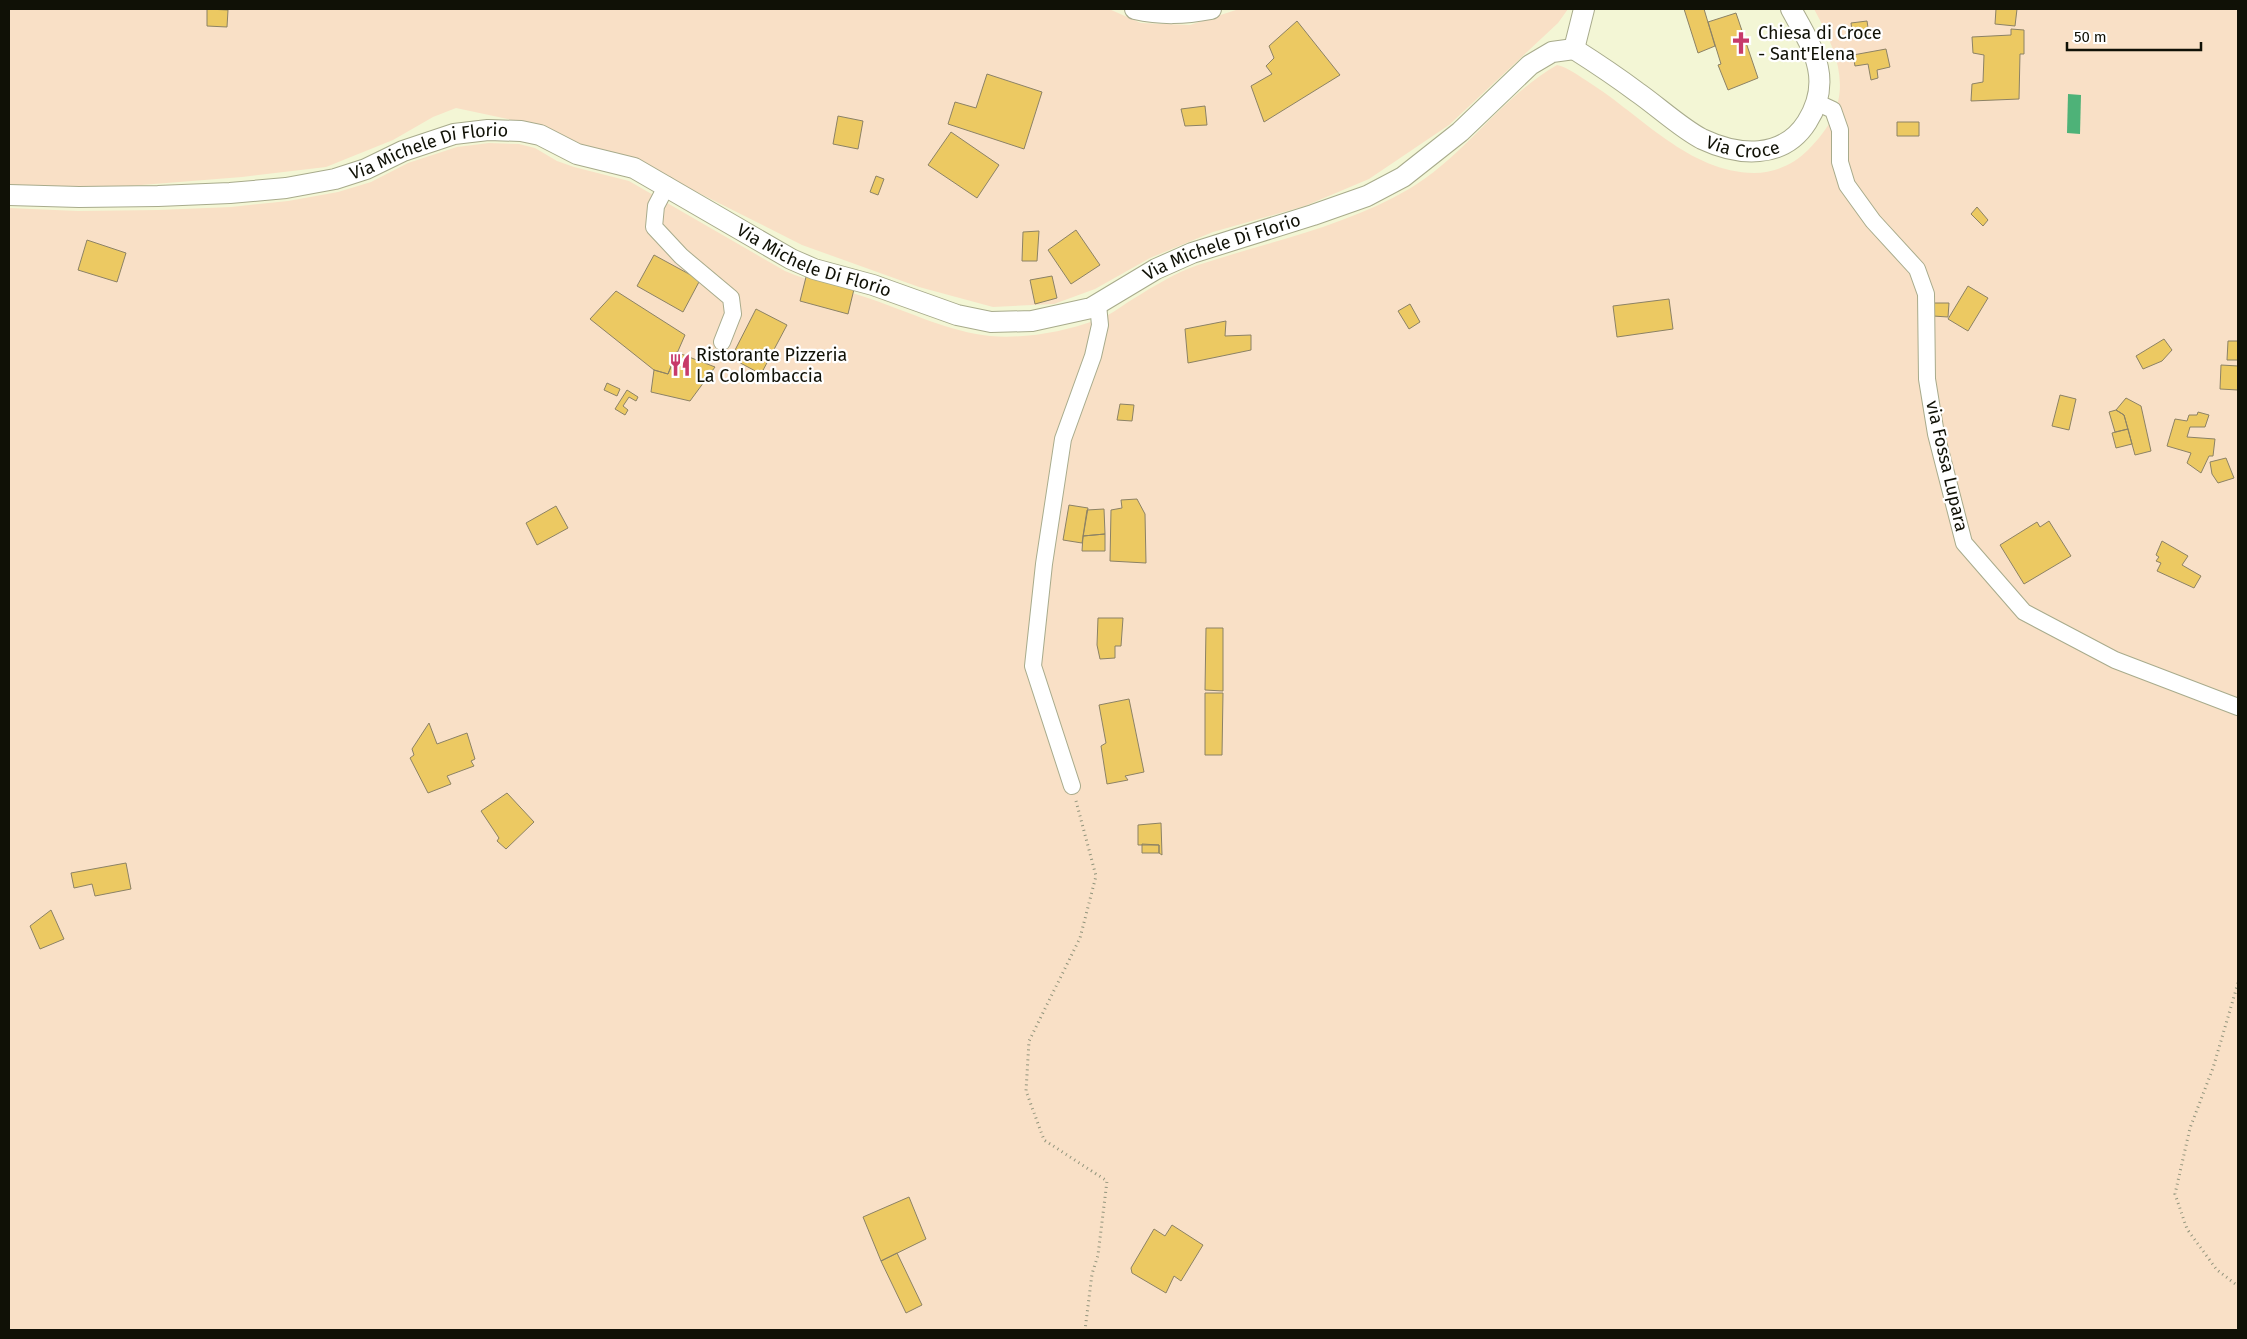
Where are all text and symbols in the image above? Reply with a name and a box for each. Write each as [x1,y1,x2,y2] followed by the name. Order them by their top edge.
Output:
[2067,20,2201,52] scale bar
[1758,22,1882,65] place label: Chiesa di Croce - Sant'Elena
[2074,28,2107,46] text: 50 m
[1728,30,1754,56] church icon: Chiesa di Croce - Sant'Elena
[347,119,508,185] street label: Via Michele Di Florio
[1703,131,1783,163] street label: Via Croce
[1139,209,1303,285] street label: Via Michele Di Florio
[733,219,894,302] street label: Via Michele Di Florio
[696,344,847,387] place label: Ristorante Pizzeria La Colombaccia
[667,352,693,378] restaurant icon: Ristorante Pizzeria La Colombaccia
[1921,398,1973,534] street label: via Fossa Lupara

